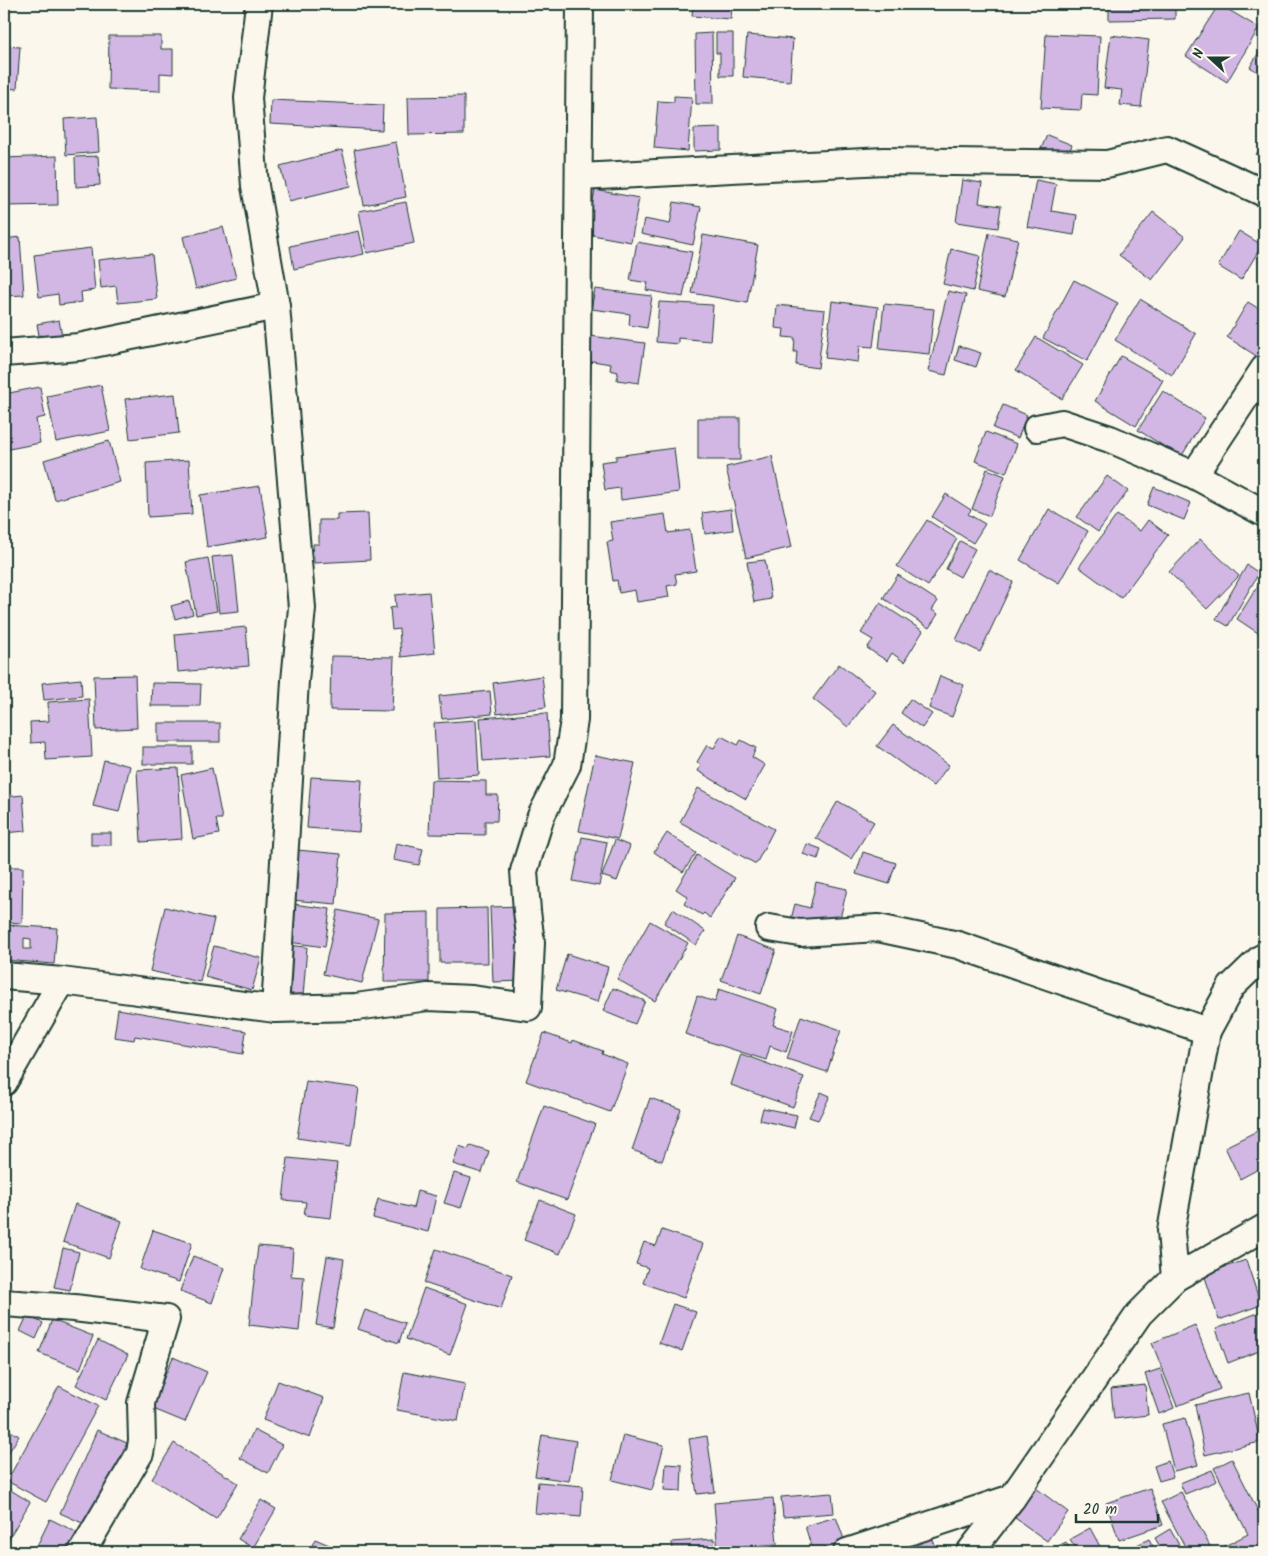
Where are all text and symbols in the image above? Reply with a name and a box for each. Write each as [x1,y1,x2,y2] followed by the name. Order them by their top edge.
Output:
[1186,32,1236,82] north arrow
[1187,45,1211,62] text: N
[1076,1491,1158,1523] scale bar
[1083,1498,1117,1522] text: 20 m

